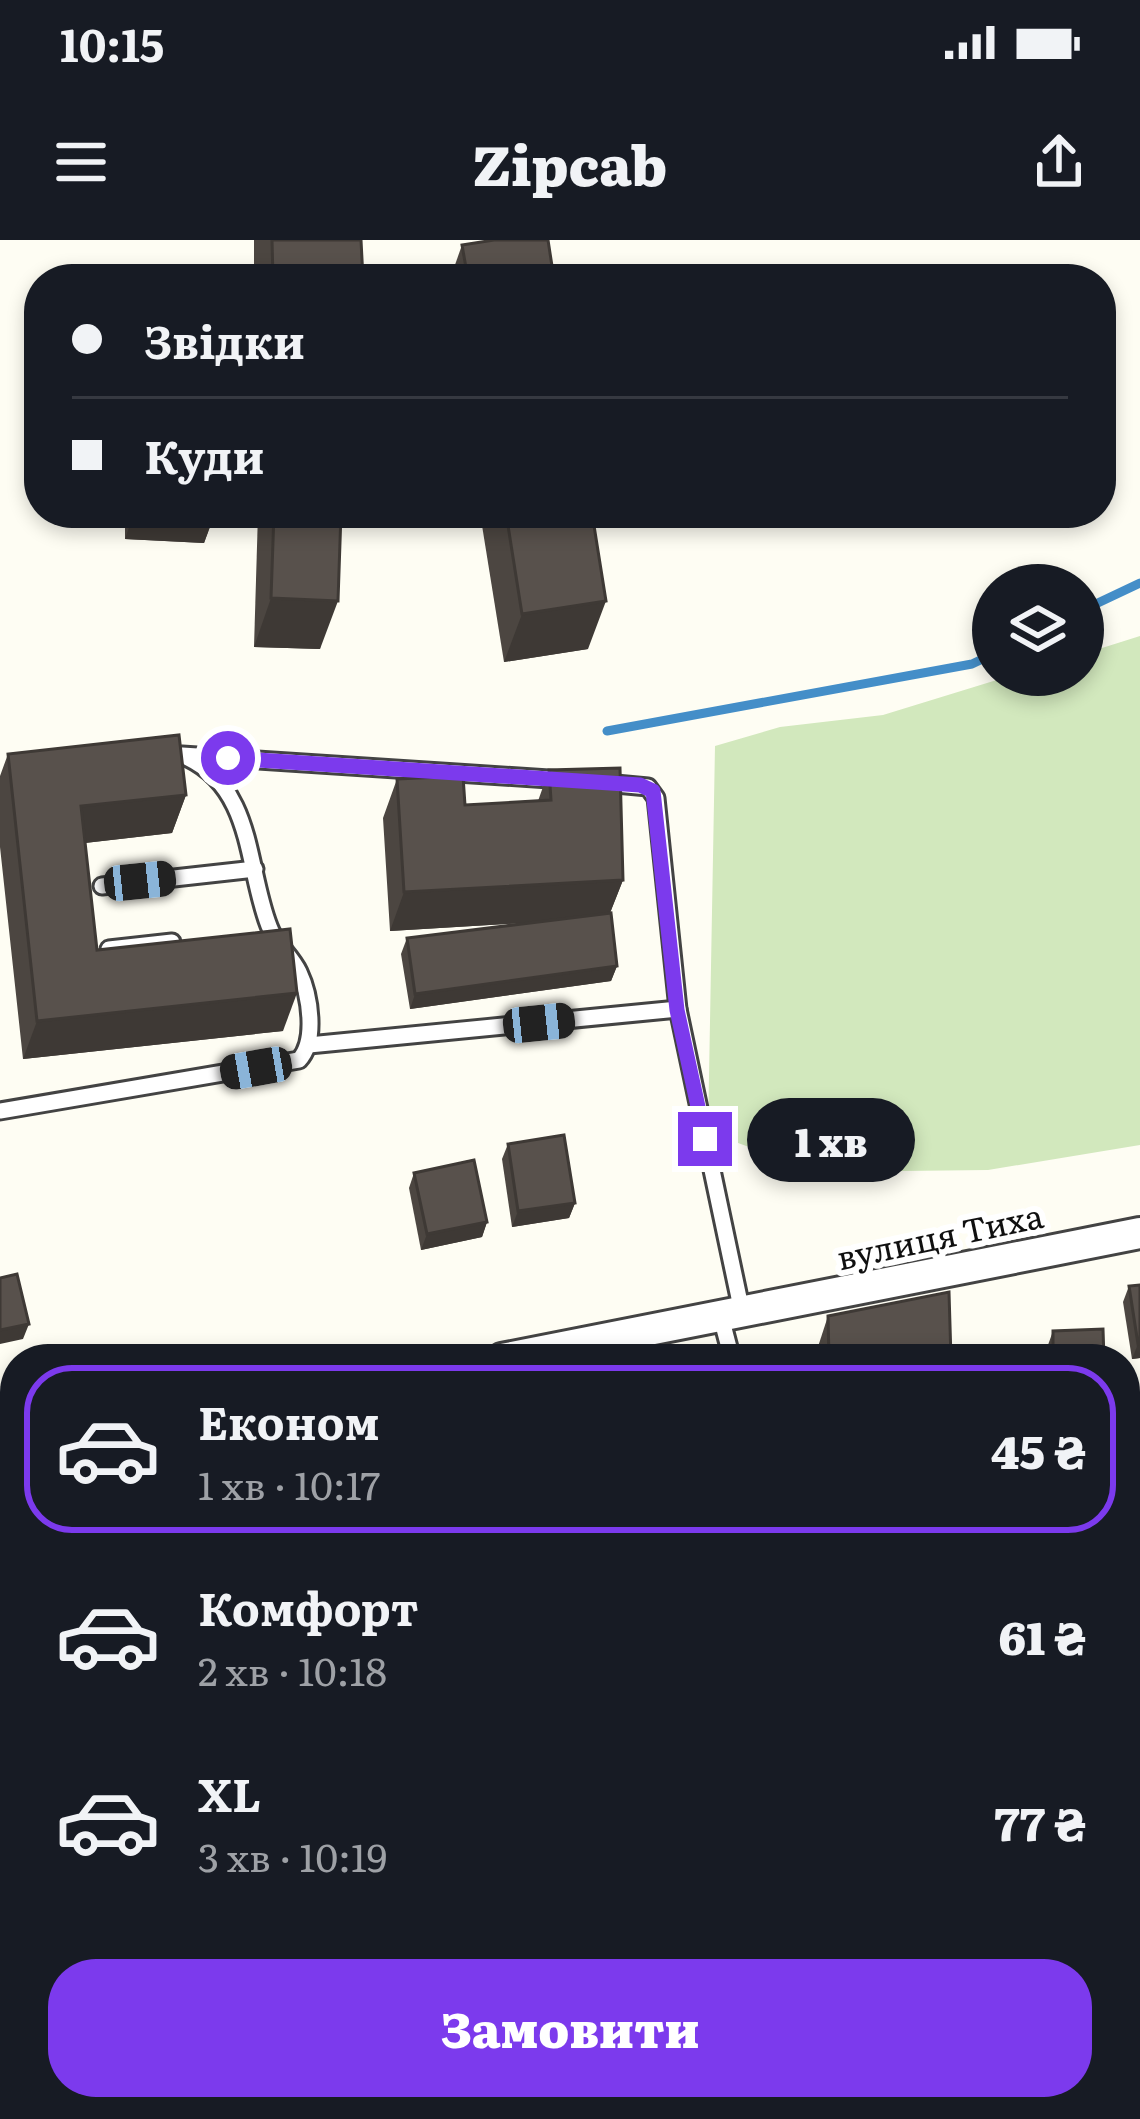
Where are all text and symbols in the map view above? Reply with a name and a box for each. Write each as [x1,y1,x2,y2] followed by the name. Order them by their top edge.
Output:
[60,9,164,76] text: 10:15
[473,122,667,203] text: Zipcab
[48,129,114,195] icon: menu
[1026,129,1092,195] icon: share
[144,306,305,373] text: Звідки
[144,421,265,488] text: Куди
[972,564,1104,696] map controls
[972,564,1104,696] button: layers
[201,731,255,785] route start
[102,859,178,903] car
[501,1001,577,1045] car
[217,1044,295,1092] car
[747,1097,915,1181] callout: 1 хв
[795,1111,867,1169] text: 1 хв
[678,1112,732,1166] route end
[832,1189,1047,1280] street label: вулиця Тиха
[198,1387,380,1454] text: Економ
[54,1395,162,1503] icon: car
[991,1416,1086,1483] text: 45 ₴
[198,1454,380,1512] text: 1 хв · 10:17
[198,1573,419,1640] text: Комфорт
[54,1581,162,1689] icon: car
[999,1602,1086,1669] text: 61 ₴
[198,1640,387,1698] text: 2 хв · 10:18
[198,1759,261,1826] text: XL
[54,1767,162,1875] icon: car
[994,1788,1086,1855] text: 77 ₴
[198,1826,387,1884] text: 3 хв · 10:19
[48,1959,1092,2097] button: Замовити

